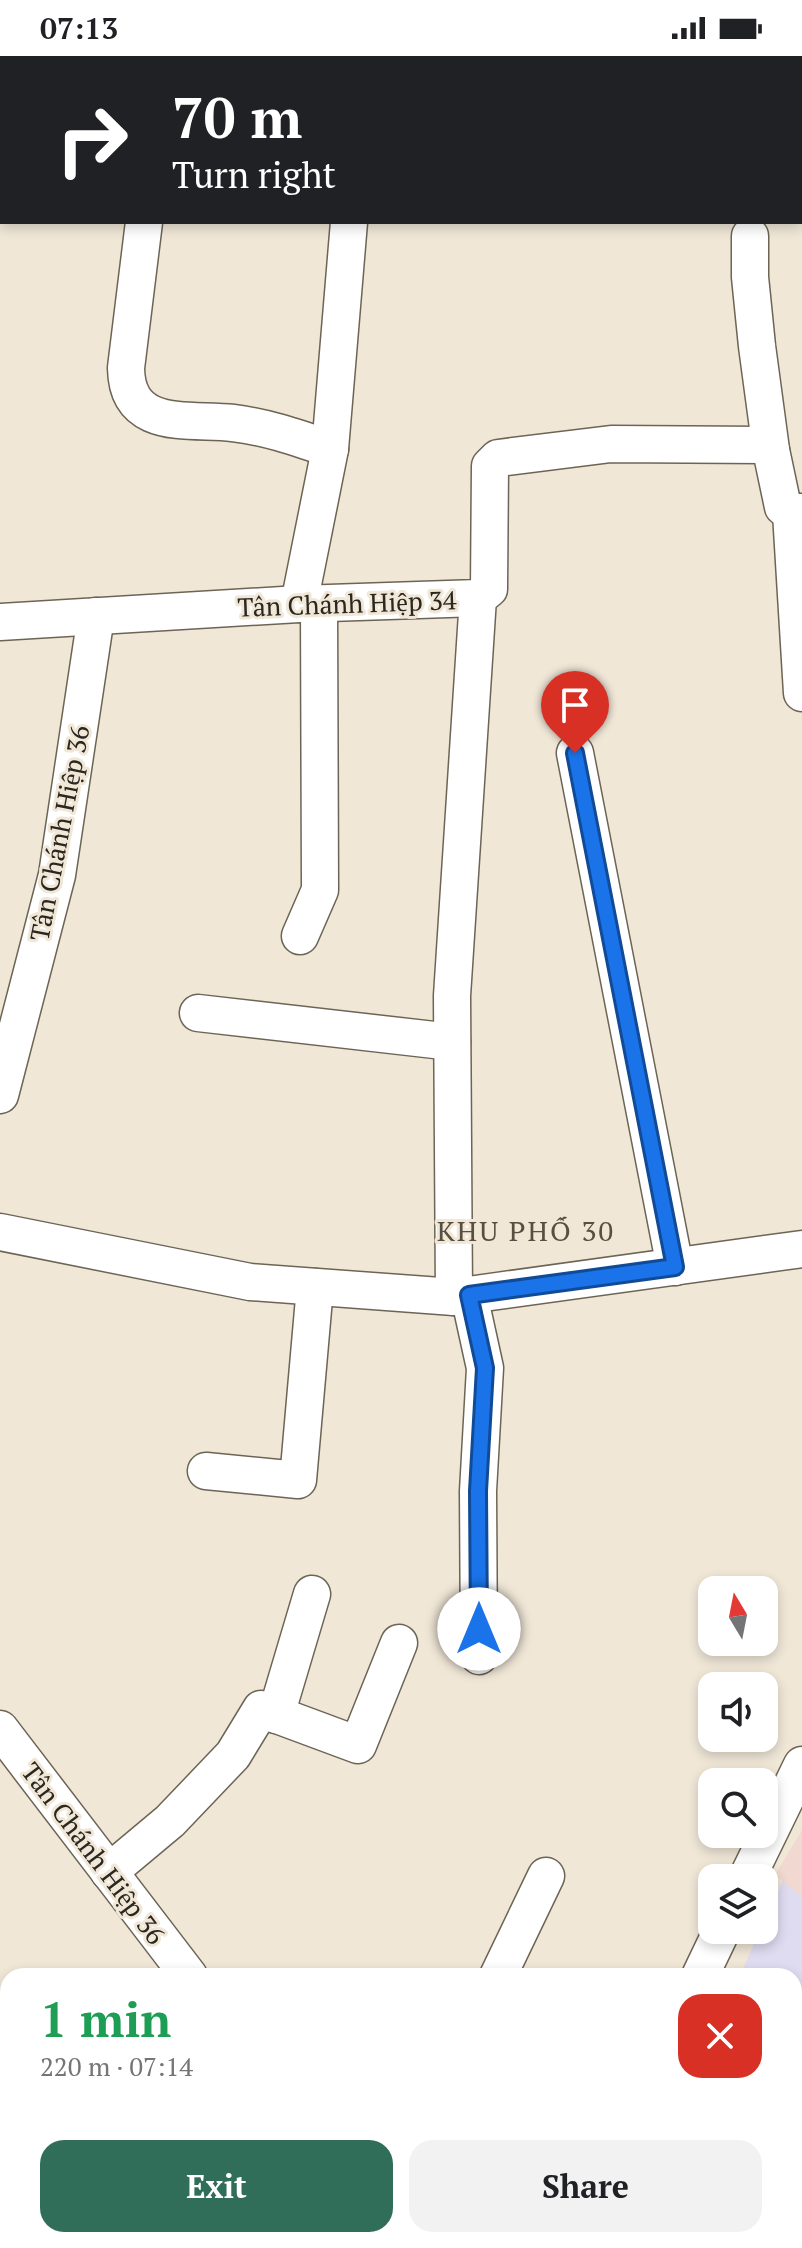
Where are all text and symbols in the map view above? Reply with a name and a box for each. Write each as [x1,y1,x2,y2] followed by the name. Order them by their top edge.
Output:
[40,8,118,48] text: 07:13
[172,80,302,154] text: 70 m
[40,88,144,192] icon: right
[172,151,336,198] text: Turn right
[237,582,457,624] street label: Tân Chánh Hiệp 34
[541,671,609,753] pin
[553,683,597,727] icon: arrive
[21,722,97,944] street label: Tân Chánh Hiệp 36
[437,1212,615,1249] district label: KHU PHỐ 30
[698,1576,778,1656] north arrow
[698,1576,778,1944] map controls
[437,1587,521,1671] position arrow
[698,1672,778,1752] button: sound
[14,1755,174,1951] street label: Tân Chánh Hiệp 36
[698,1768,778,1848] button: search
[698,1864,778,1944] button: layers
[40,1987,171,2051] text: 1 min
[678,1994,762,2078] button: close
[40,2049,193,2083] text: 220 m · 07:14
[40,2140,393,2232] button: Exit
[409,2140,762,2232] button: Share

